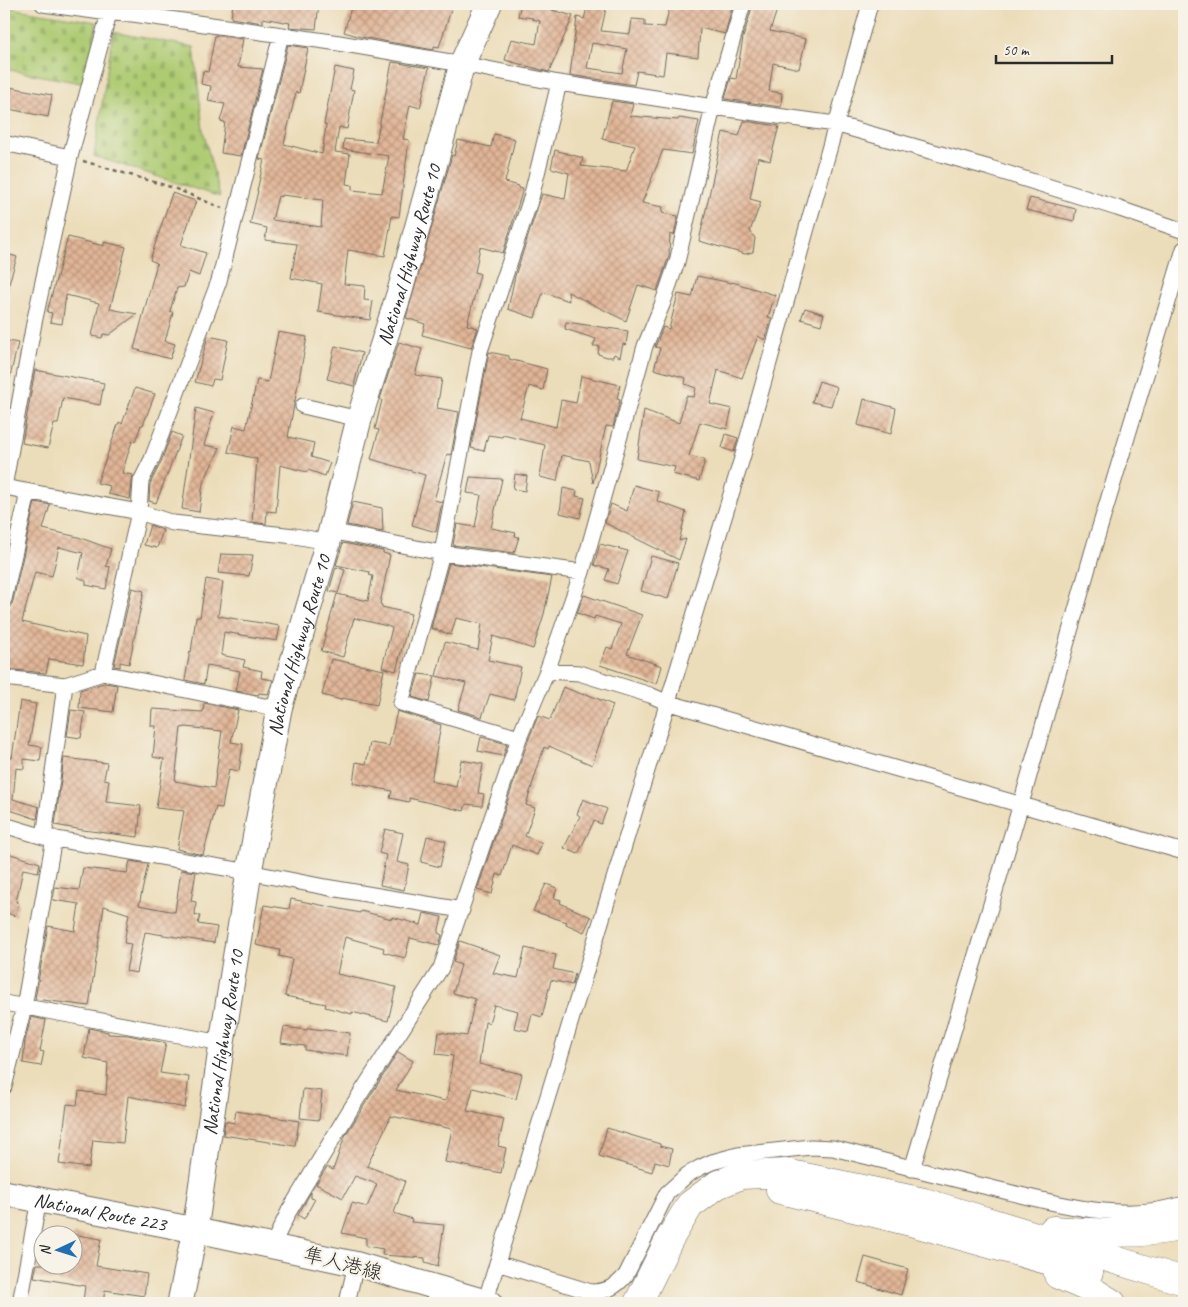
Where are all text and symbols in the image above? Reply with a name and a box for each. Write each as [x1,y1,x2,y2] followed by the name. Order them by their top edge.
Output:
[996,32,1112,64] scale bar
[1003,41,1030,60] text: 50 m
[372,160,447,348] street label: National Highway Route 10
[262,550,337,738] street label: National Highway Route 10
[197,946,250,1137] street label: National Highway Route 10
[32,1187,170,1238] street label: National Route 223
[32,1224,82,1274] north arrow
[301,1242,385,1285] street label: 隼人港線
[37,1244,54,1256] text: N

